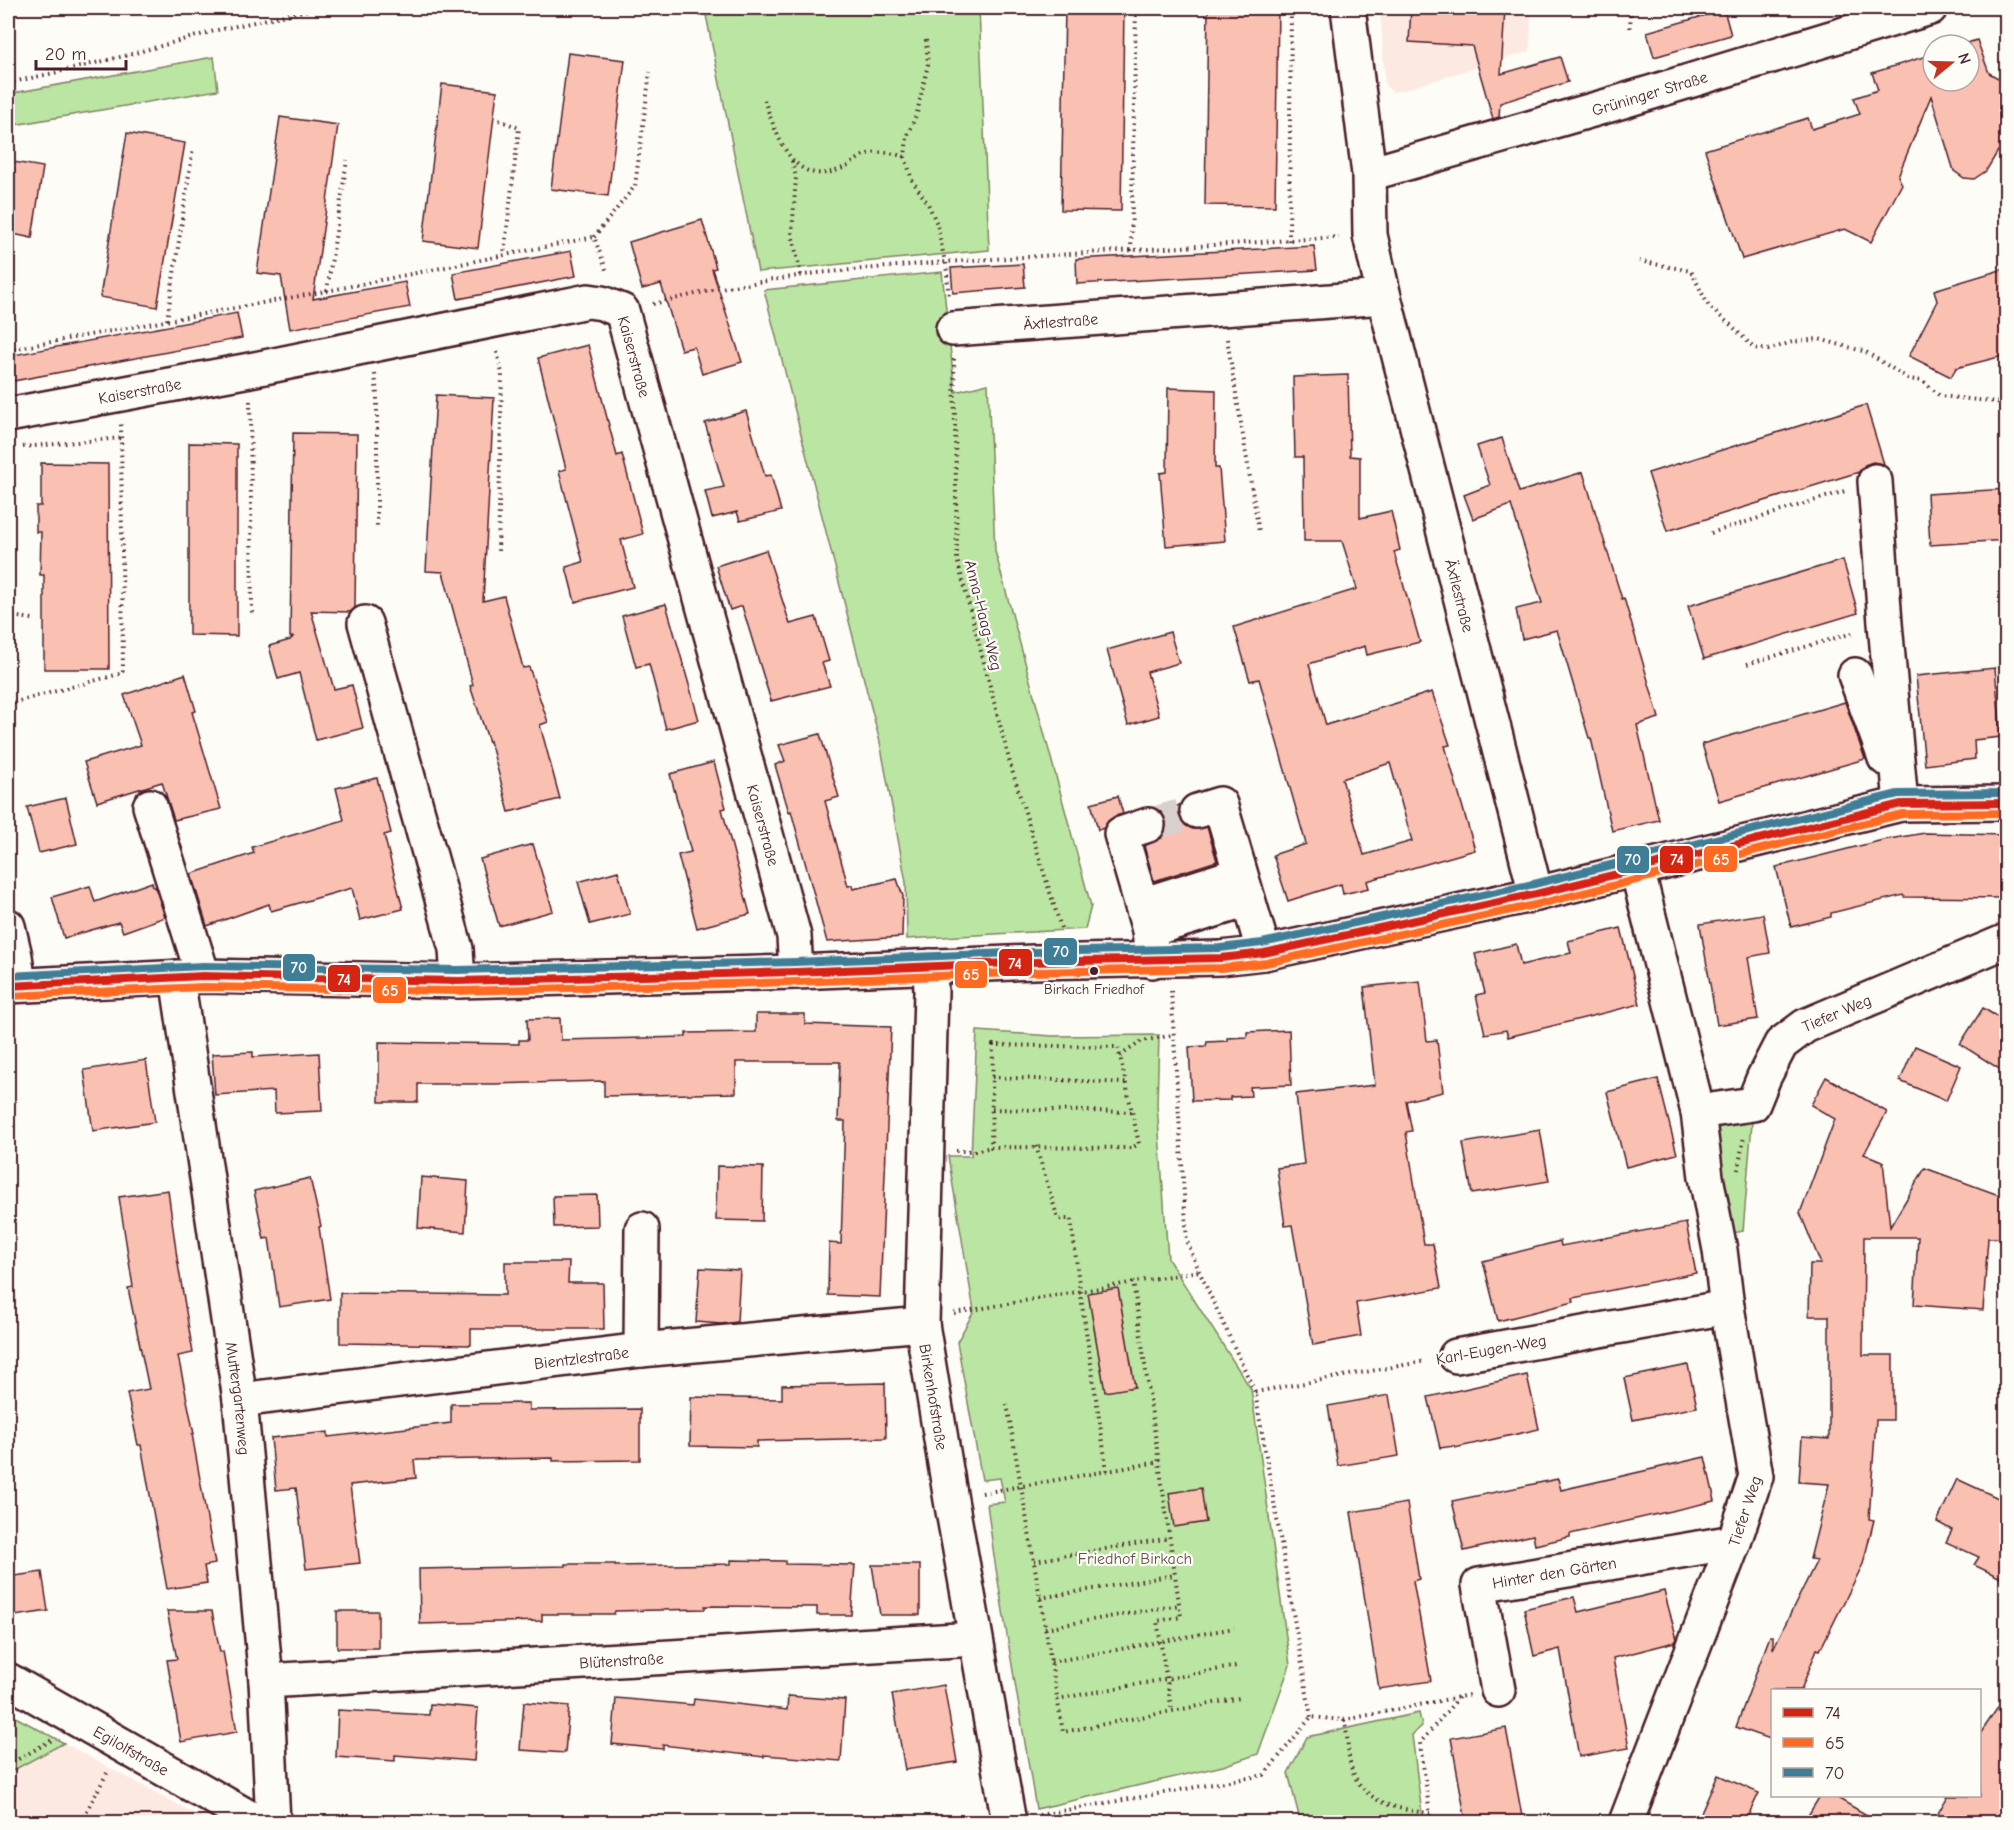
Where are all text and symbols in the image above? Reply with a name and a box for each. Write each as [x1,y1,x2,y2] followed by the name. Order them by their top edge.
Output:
[36,33,126,71] scale bar
[1921,33,1981,93] north arrow
[45,44,86,65] text: 20 m
[1954,51,1974,66] text: N
[1590,68,1710,120] street label: Grüninger Straße
[1023,310,1099,334] street label: Äxtlestraße
[614,314,653,400] street label: Kaiserstraße
[97,375,183,408] street label: Kaiserstraße
[1441,557,1477,634] street label: Äxtlestraße
[961,558,1005,672] street label: Anna-Haag-Weg
[743,783,782,868] street label: Kaiserstraße
[1616,845,1650,874] line badge: 70
[1659,845,1694,874] line badge: 74
[1703,845,1738,873] line badge: 65
[1625,851,1641,869] text: 70
[1670,851,1684,869] text: 74
[1713,851,1729,869] text: 65
[1043,937,1078,966] line badge: 70
[1053,943,1069,961] text: 70
[998,948,1033,977] line badge: 74
[282,953,316,982] line badge: 70
[1008,955,1022,973] text: 74
[291,959,307,977] text: 70
[954,960,988,989] line badge: 65
[327,964,361,993] line badge: 74
[1088,965,1100,977] marker: Birkach Friedhof
[963,966,979,984] text: 65
[337,971,351,989] text: 74
[372,976,407,1004] line badge: 65
[1044,981,1145,998] place label: Birkach Friedhof
[382,982,398,1000] text: 65
[1800,991,1874,1036] street label: Tiefer Weg
[1435,1331,1548,1369] street label: Karl-Eugen-Weg
[221,1341,253,1456] street label: Muttergartenweg
[915,1342,951,1452] street label: Birkenhofstraße
[533,1344,630,1373] street label: Bientzlestraße
[1725,1474,1765,1549] street label: Tiefer Weg
[1078,1550,1192,1568] park label: Friedhof Birkach
[1491,1554,1618,1593] street label: Hinter den Gärten
[579,1649,664,1672] street label: Blütenstraße
[1771,1689,1981,1797] legend
[1825,1703,1841,1724] text: 74
[90,1723,172,1780] street label: Egilolfstraße
[1825,1733,1845,1754] text: 65
[1825,1763,1844,1784] text: 70

